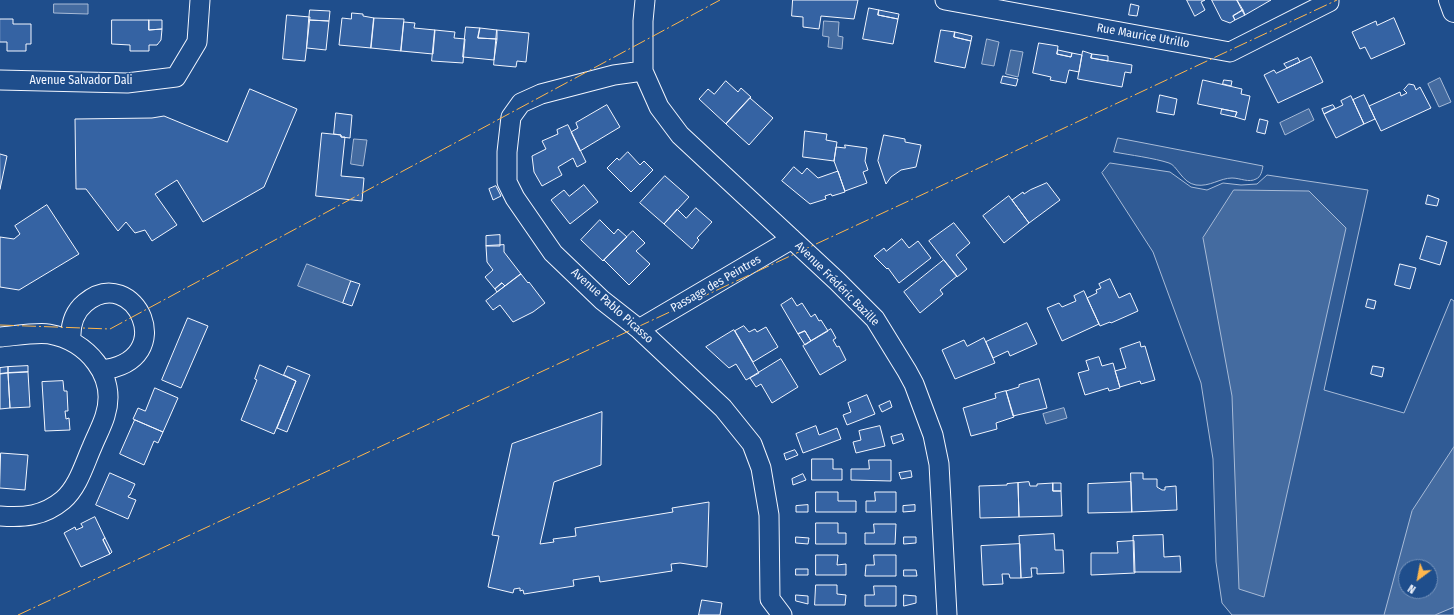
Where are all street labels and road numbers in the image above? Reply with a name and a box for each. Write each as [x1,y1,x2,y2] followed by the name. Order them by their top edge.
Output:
[1096,21,1190,51] street label: Rue Maurice Utrillo
[29,74,133,88] street label: Avenue Salvador Dali
[792,239,882,329] street label: Avenue Frédéric Bazille
[668,252,764,316] street label: Passage des Peintres
[568,265,656,347] street label: Avenue Pablo Picasso

